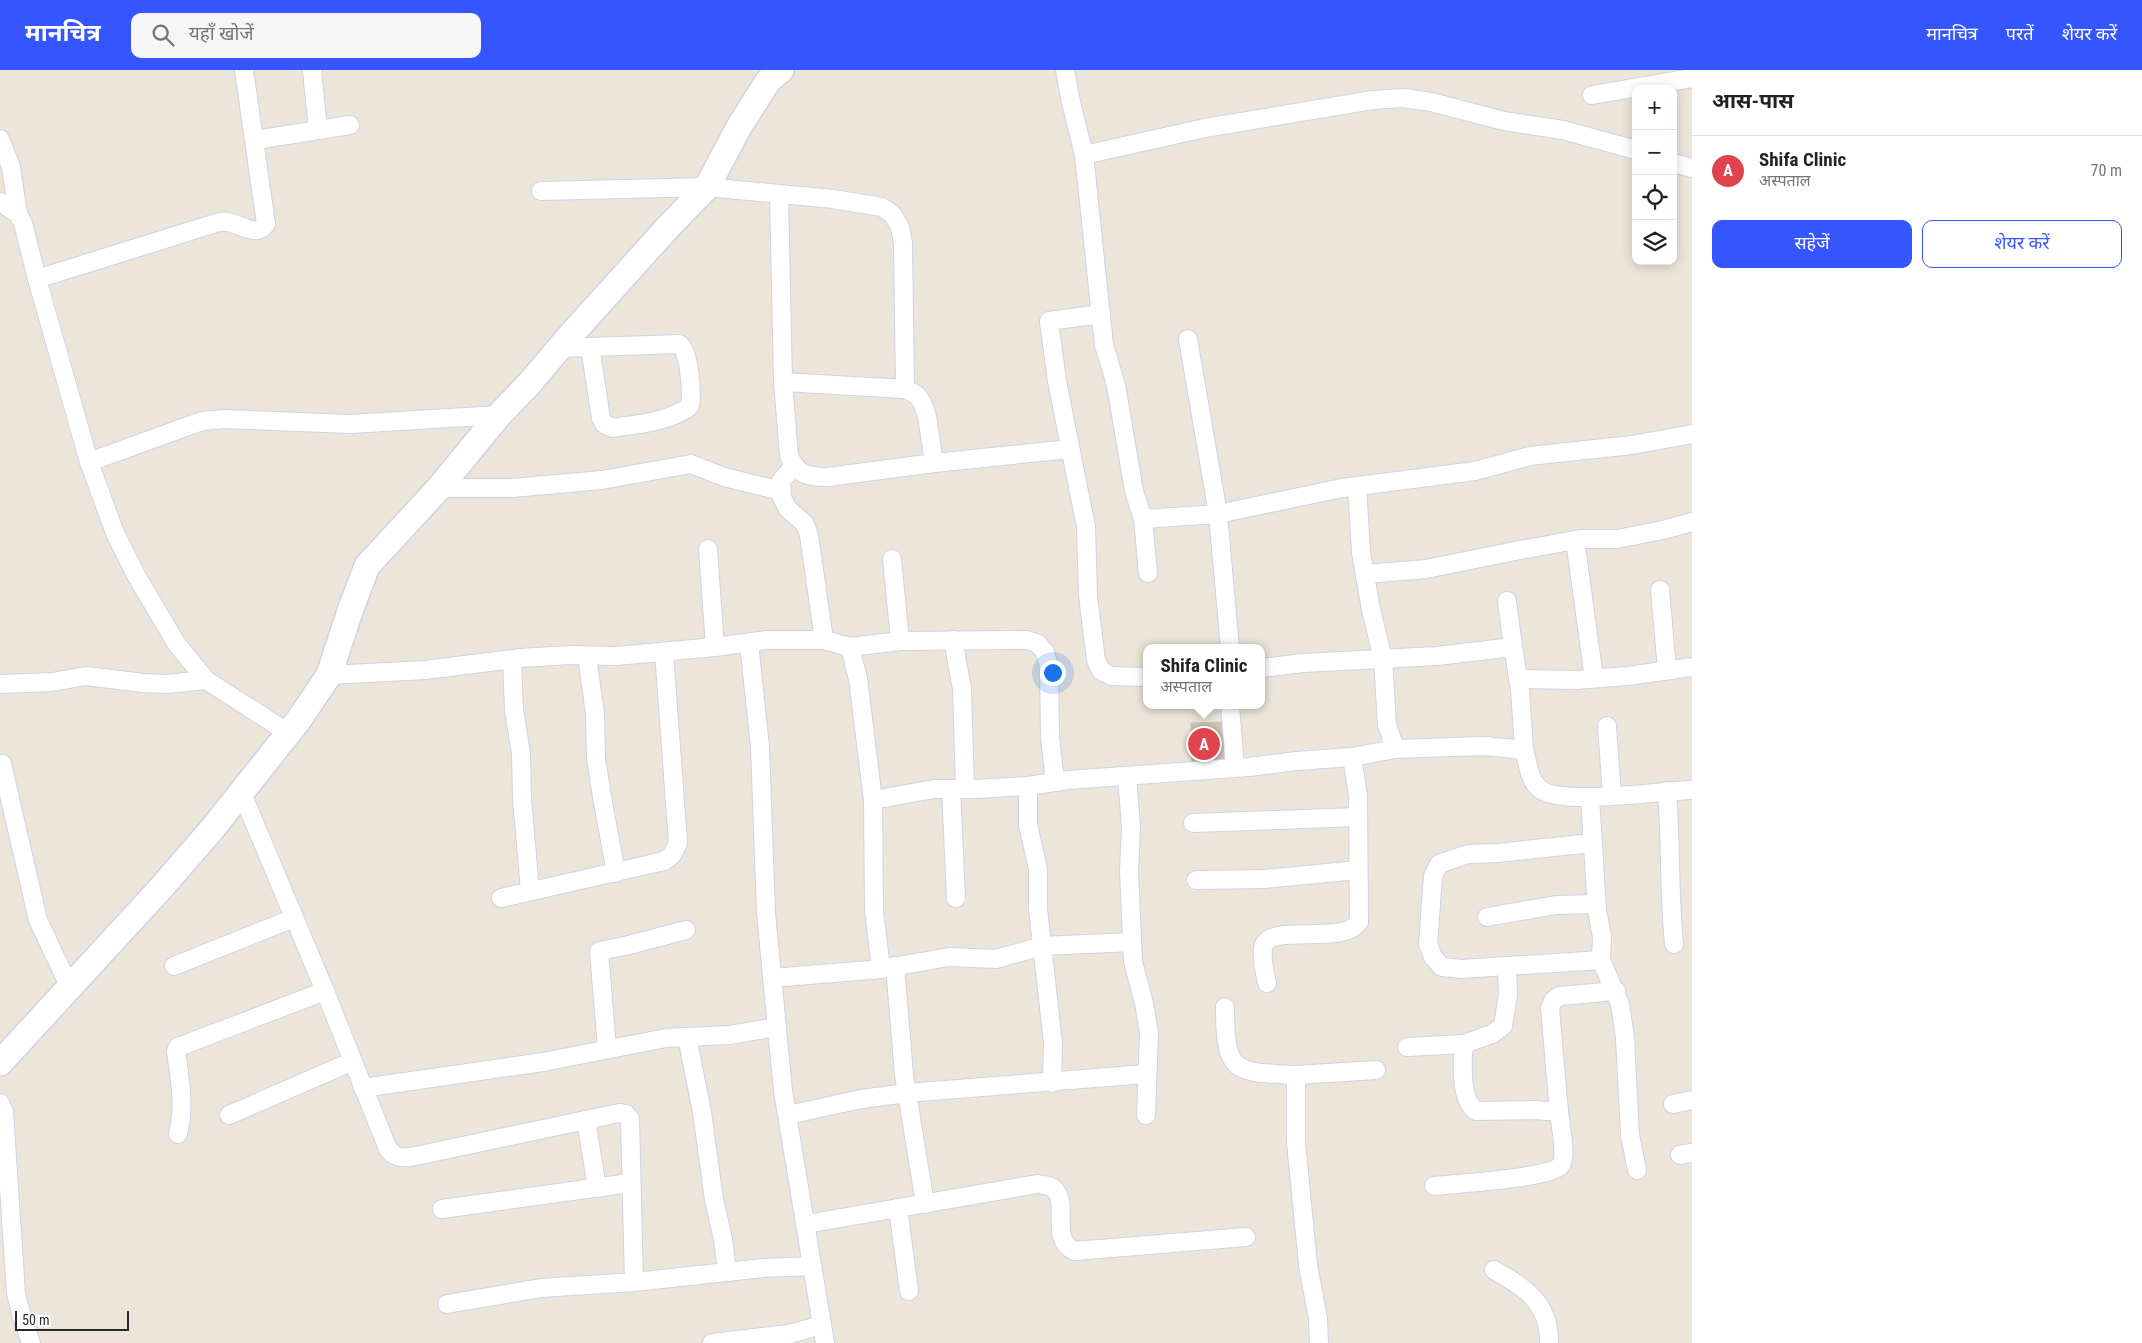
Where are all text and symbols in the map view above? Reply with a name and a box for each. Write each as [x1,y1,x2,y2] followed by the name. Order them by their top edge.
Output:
[131,13,481,58] search box
[25,19,101,47] text: मानचित्र
[149,21,177,49] icon: search
[189,22,254,45] text: यहाँ खोजें
[1926,23,1978,44] text: मानचित्र
[2006,23,2034,44] text: परतें
[2062,23,2117,44] text: शेयर करें
[1632,85,1677,265] map controls
[1632,85,1677,130] button: +
[1712,89,1794,113] text: आस-पास
[1632,130,1677,175] button: −
[1759,148,1846,171] text: Shifa Clinic
[1723,161,1733,180] text: A
[2090,161,2122,180] text: 70 m
[1759,171,1811,190] text: अस्पताल
[1632,175,1677,220] button: locate
[1632,220,1677,265] button: layers
[1712,220,1912,268] button: सहेजें
[1922,220,2122,268] button: शेयर करें
[1143,644,1265,709] popup
[1160,654,1248,677] text: Shifa Clinic
[1040,660,1066,686] your location
[1160,677,1212,696] text: अस्पताल
[1188,725,1220,763] pin: A
[15,1308,129,1331] scale bar
[22,1312,50,1328] text: 50 m

